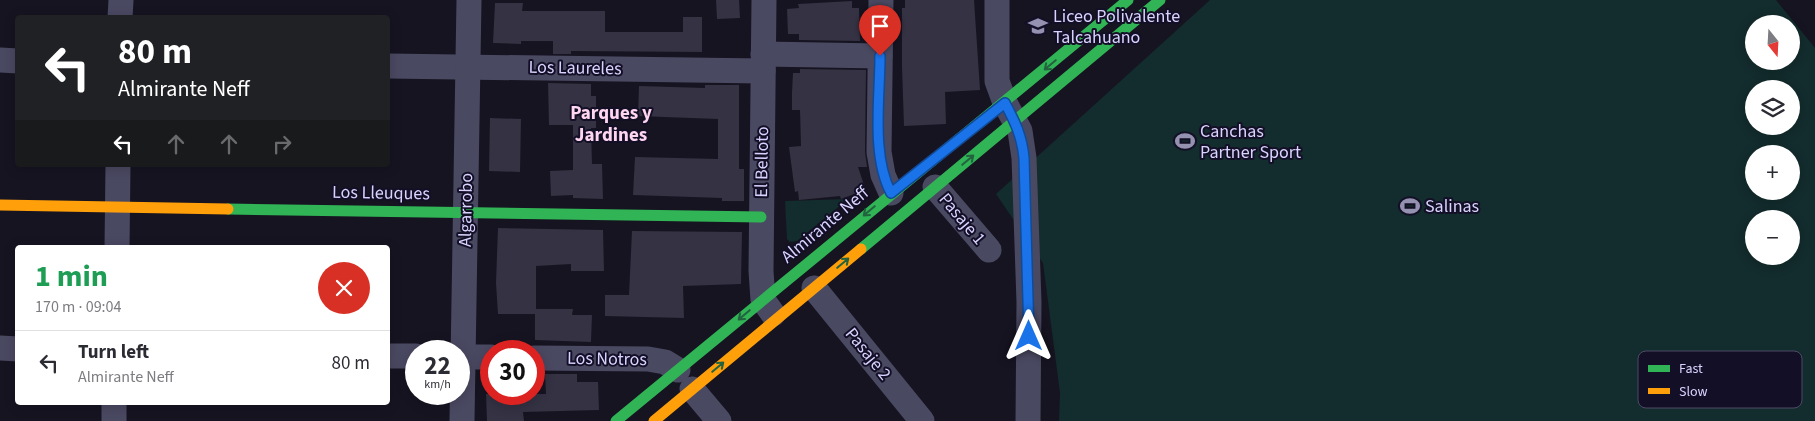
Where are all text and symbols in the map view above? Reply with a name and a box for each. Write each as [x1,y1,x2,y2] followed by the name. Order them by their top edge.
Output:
[1053,4,1180,50] place label: Liceo Polivalente Talcahuano
[859,5,901,56] pin
[866,12,894,40] icon: arrive
[1027,15,1049,37] school or university icon: Liceo Polivalente Talcahuano
[1745,15,1800,70] north arrow
[1745,15,1800,265] map controls
[118,27,192,77] text: 80 m
[35,35,100,100] icon: left
[528,55,622,81] street label: Los Laureles
[1044,60,1057,71] one-way arrow
[118,73,250,105] text: Almirante Neff
[1745,80,1800,135] button: layers
[570,100,652,149] district label: Parques y Jardines
[1200,119,1301,165] place label: Canchas Partner Sport
[749,126,775,198] street label: El Belloto
[109,130,137,158] icon: left
[162,130,190,158] icon: ahead
[215,130,243,158] icon: ahead
[268,130,296,158] icon: right
[1174,130,1196,152] sports icon: Canchas Partner Sport
[1745,145,1800,200] button: +
[961,154,974,165] one-way arrow
[453,173,479,247] street label: Algarrobo
[332,180,430,206] street label: Los Lleuques
[776,180,875,269] street label: Almirante Neff
[933,188,991,250] street label: Pasaje 1
[1425,194,1479,219] place label: Salinas
[1399,195,1421,217] sports icon: Salinas
[863,206,876,217] one-way arrow
[1745,210,1800,265] button: −
[35,255,108,298] text: 1 min
[837,258,850,269] one-way arrow
[318,262,370,314] button: close
[35,296,122,318] text: 170 m · 09:04
[1002,309,1054,361] position arrow
[738,310,751,321] one-way arrow
[839,322,897,386] street label: Pasaje 2
[78,339,149,366] text: Turn left
[480,340,545,405] speed limit sign: 30
[567,346,647,372] street label: Los Notros
[424,348,451,384] text: 22
[35,349,63,377] icon: left
[332,350,370,377] text: 80 m
[1638,351,1802,408] legend
[1679,359,1703,379] text: Fast
[712,362,725,373] one-way arrow
[78,366,174,388] text: Almirante Neff
[424,376,451,393] text: km/h
[1679,382,1708,402] text: Slow

